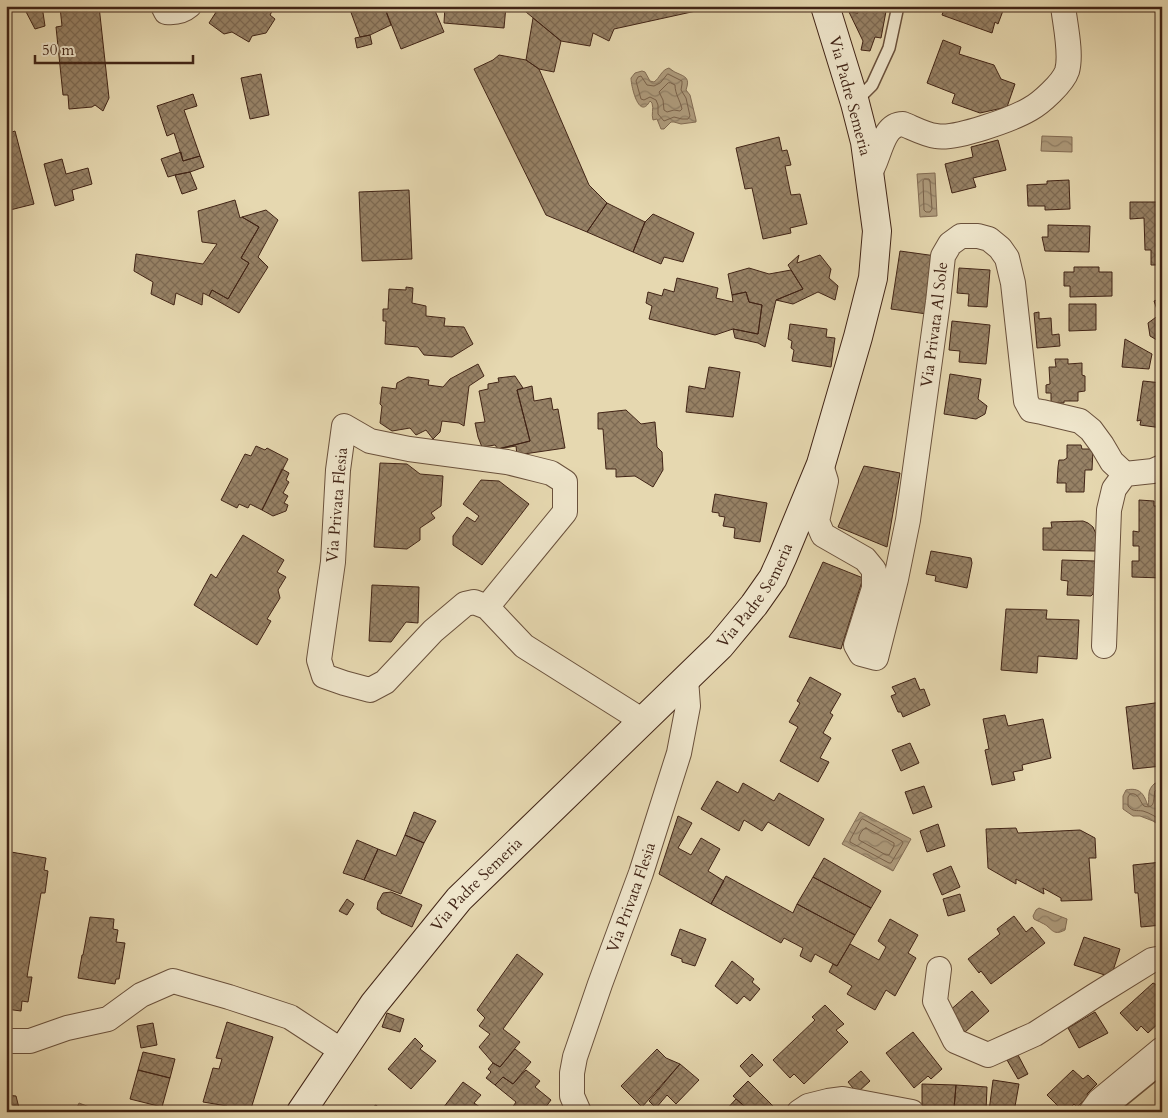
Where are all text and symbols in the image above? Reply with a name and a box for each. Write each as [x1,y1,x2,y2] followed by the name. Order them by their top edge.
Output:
[35,32,192,64] scale bar
[823,34,877,158] street label: Via Padre Semeria
[42,40,74,60] text: 50 m
[915,261,953,389] street label: Via Privata Al Sole
[321,446,353,564] street label: Via Privata Flesia
[712,540,798,653] street label: Via Padre Semeria
[426,832,527,936] street label: Via Padre Semeria
[602,839,661,956] street label: Via Privata Flesia

